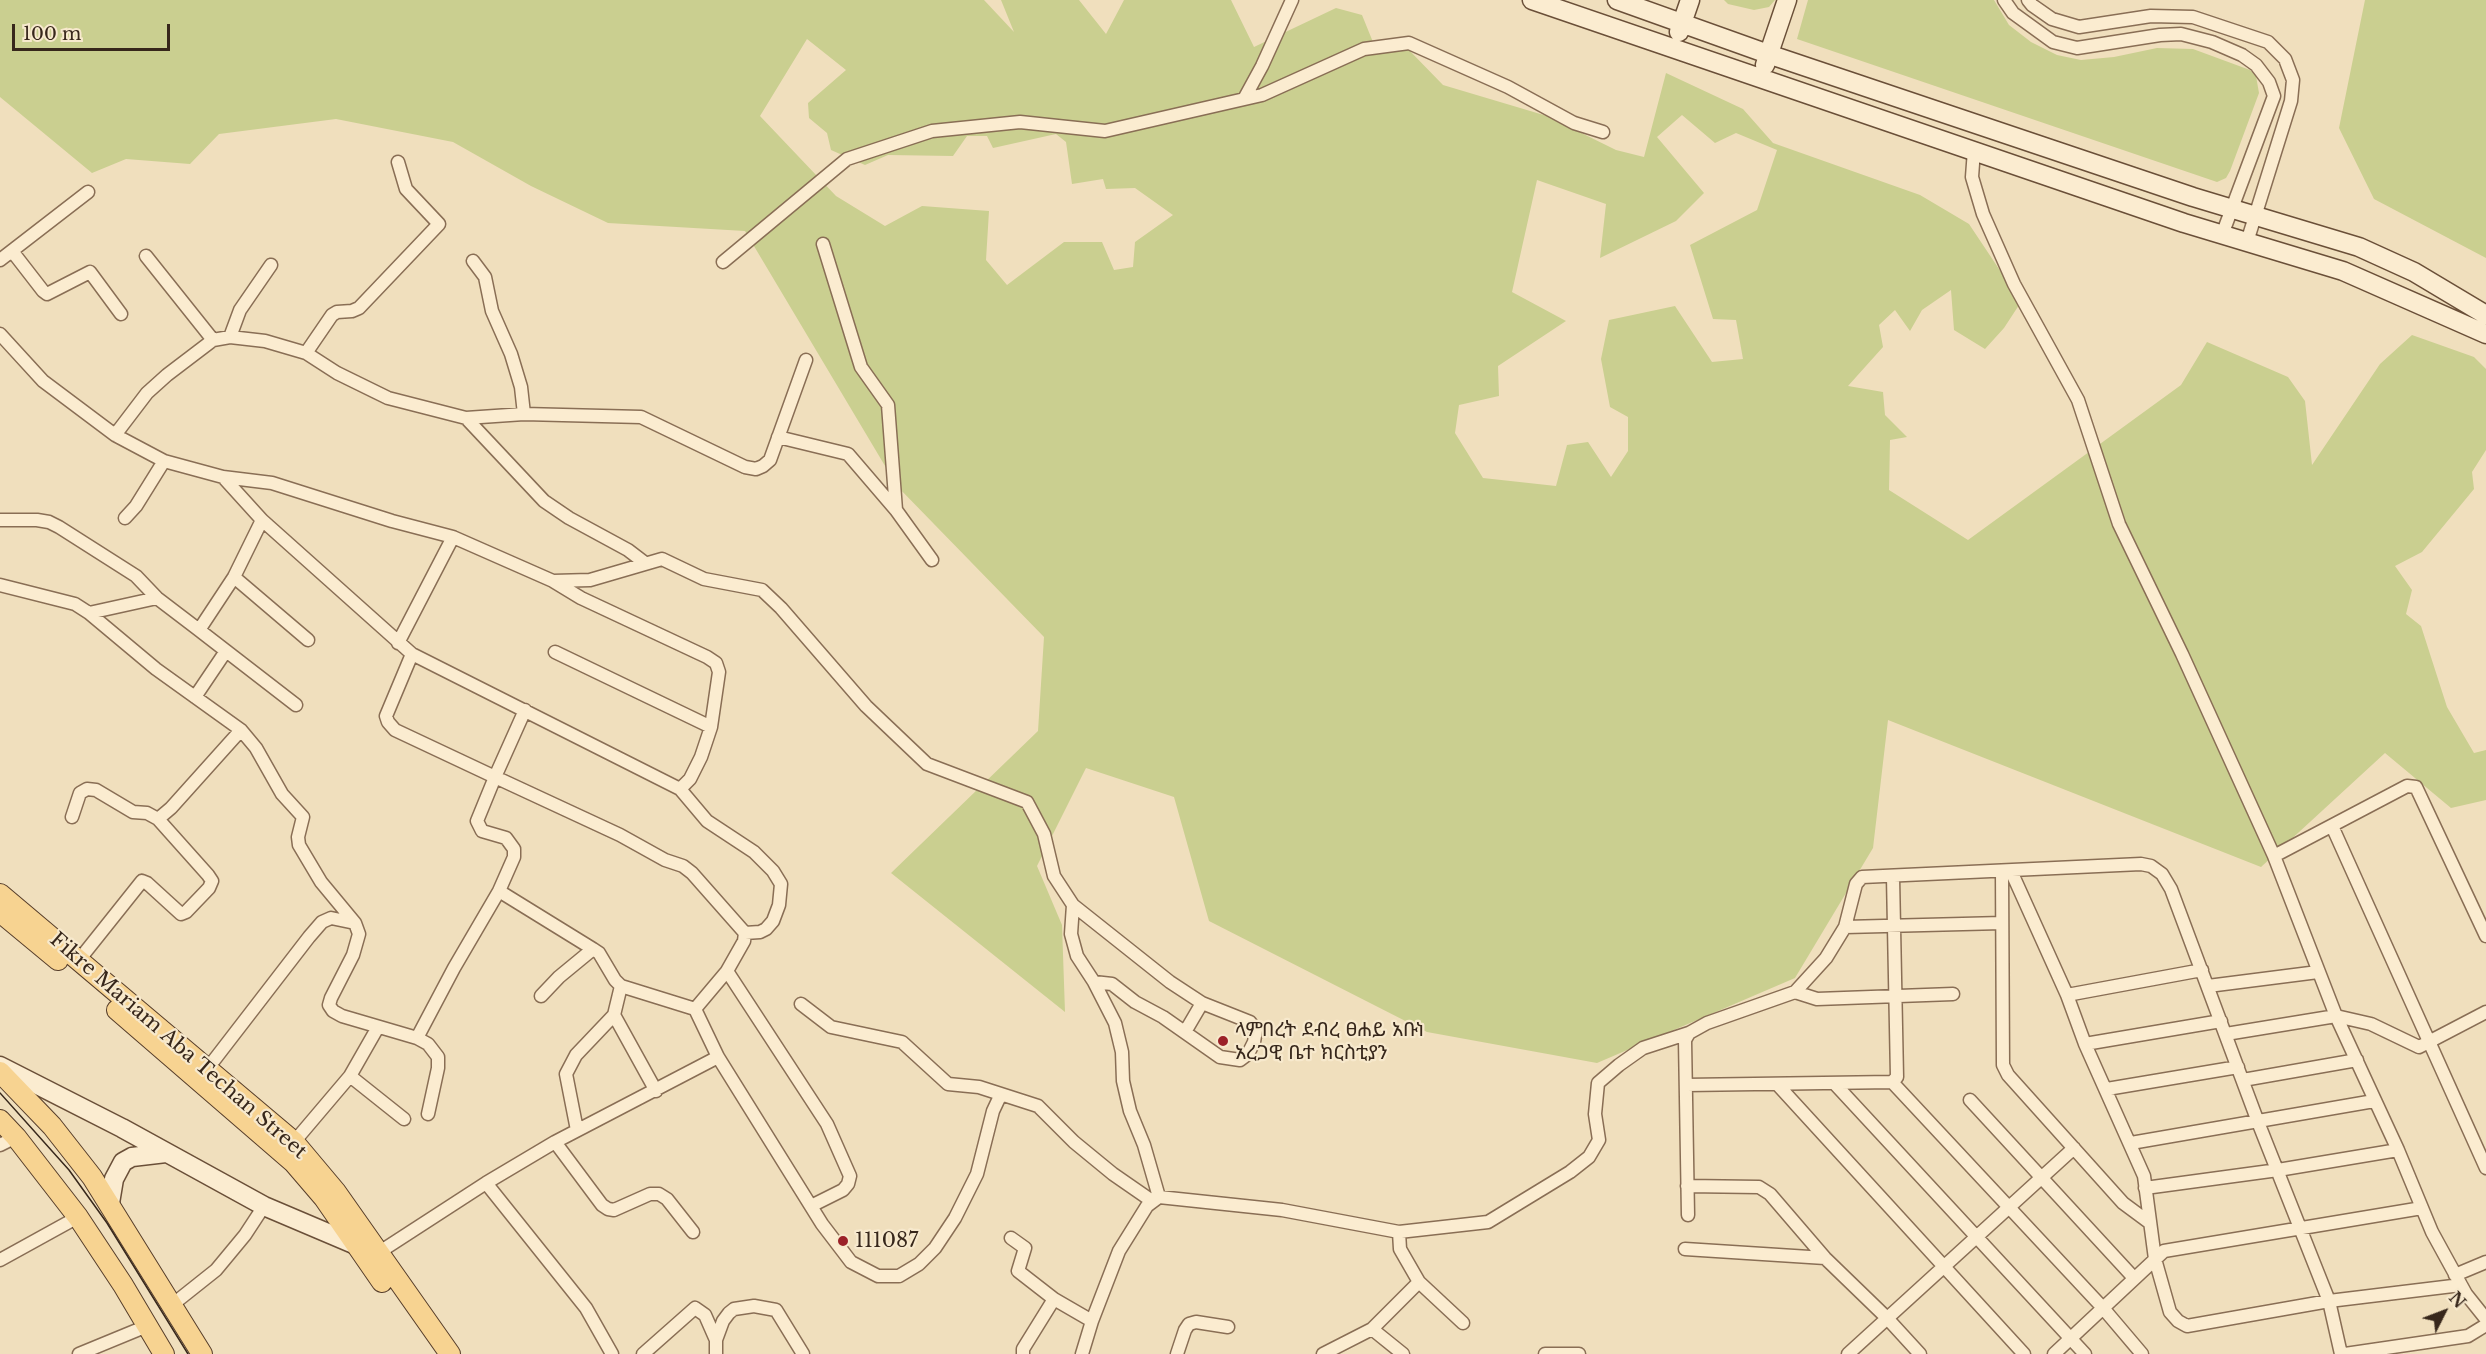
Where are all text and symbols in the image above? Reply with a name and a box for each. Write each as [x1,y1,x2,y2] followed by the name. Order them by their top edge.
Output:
[15,12,172,50] scale bar
[23,23,81,45] text: 100 m
[45,928,311,1164] street label: Fikre Mariam Aba Techan Street
[1235,1018,1424,1065] place label: ላምበረት ደብረ ፀሐይ አቡነ አረጋዊ ቤተ ክርስቲያን
[1216,1034,1230,1048] marker: ላምበረት ደብረ ፀሐይ አቡነ አረጋዊ ቤተ ክርስቲያን
[855,1229,918,1253] place label: 111087
[836,1234,850,1248] marker: 111087
[2414,1282,2474,1342] north arrow
[2445,1288,2470,1312] text: N

